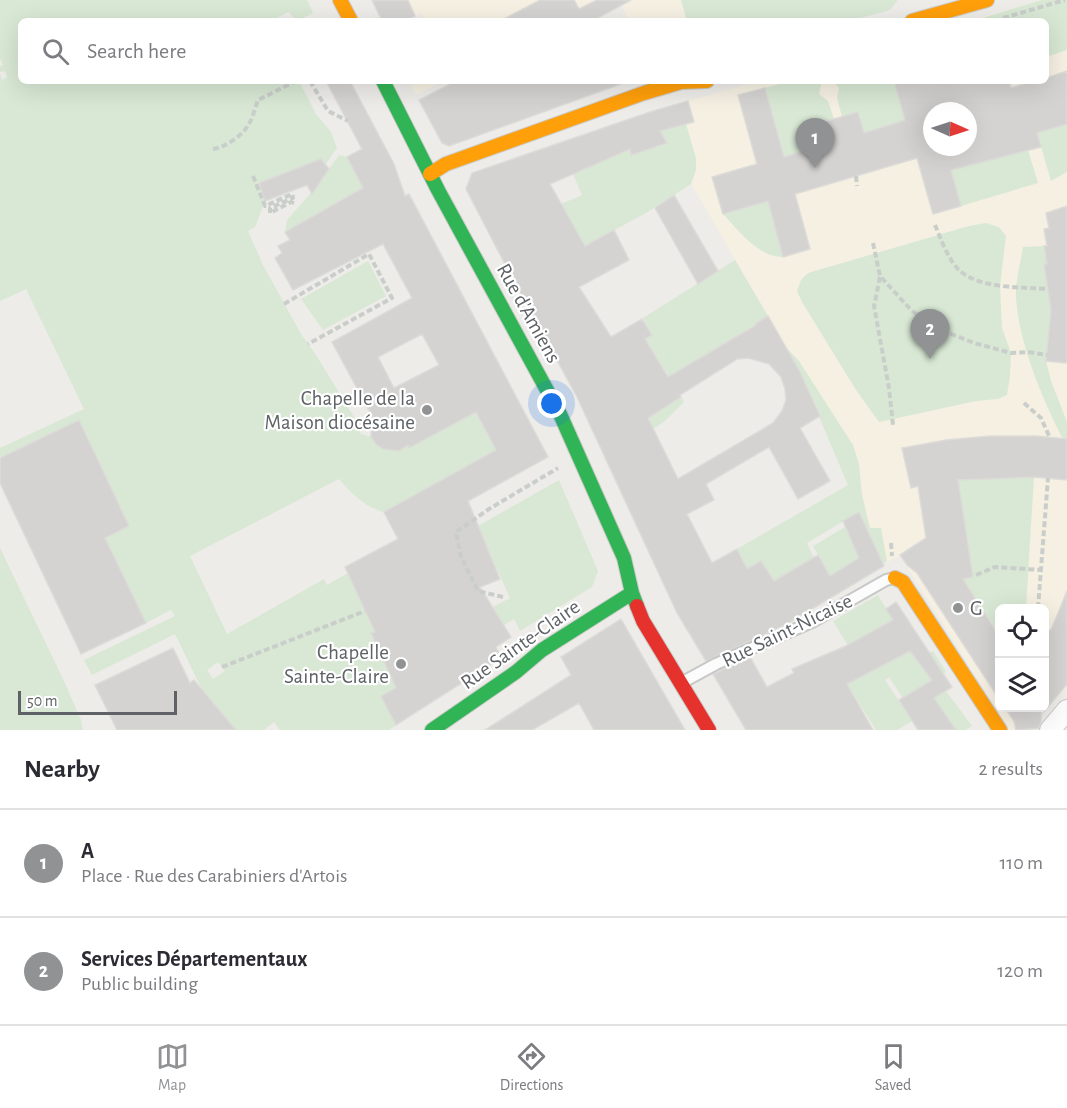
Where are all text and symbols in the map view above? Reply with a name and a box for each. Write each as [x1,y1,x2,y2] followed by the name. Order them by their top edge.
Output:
[18,18,1049,84] search box
[39,35,72,68] icon: search
[87,40,186,62] text: Search here
[923,102,977,156] north arrow
[796,118,834,168] pin: 1
[493,260,564,367] street label: Rue d'Amiens
[910,310,950,359] pin: 2
[265,388,415,433] place label: Chapelle de la Maison diocésaine
[537,389,566,418] your location
[420,403,434,417] marker: Chapelle de la Maison diocésaine
[719,590,856,671] street label: Rue Saint-Nicaise
[457,596,584,693] street label: Rue Sainte-Claire
[970,598,983,619] place label: G
[951,601,965,615] marker: G
[995,604,1049,712] map controls
[995,604,1049,658] button: locate
[284,642,389,687] place label: Chapelle Sainte-Claire
[394,657,408,671] marker: Chapelle Sainte-Claire
[995,658,1049,712] button: layers
[18,688,177,716] scale bar
[27,693,58,709] text: 50 m
[24,756,100,782] text: Nearby
[979,759,1043,779] text: 2 results
[81,840,94,862] text: A
[40,853,47,873] text: 1
[999,853,1043,873] text: 110 m
[81,866,347,886] text: Place · Rue des Carabiniers d'Artois
[81,948,307,970] text: Services Départementaux
[39,961,48,981] text: 2
[997,961,1043,981] text: 120 m
[81,974,198,994] text: Public building
[156,1040,189,1095] tab: Map
[500,1040,564,1095] tab: Directions
[875,1040,911,1095] tab: Saved

